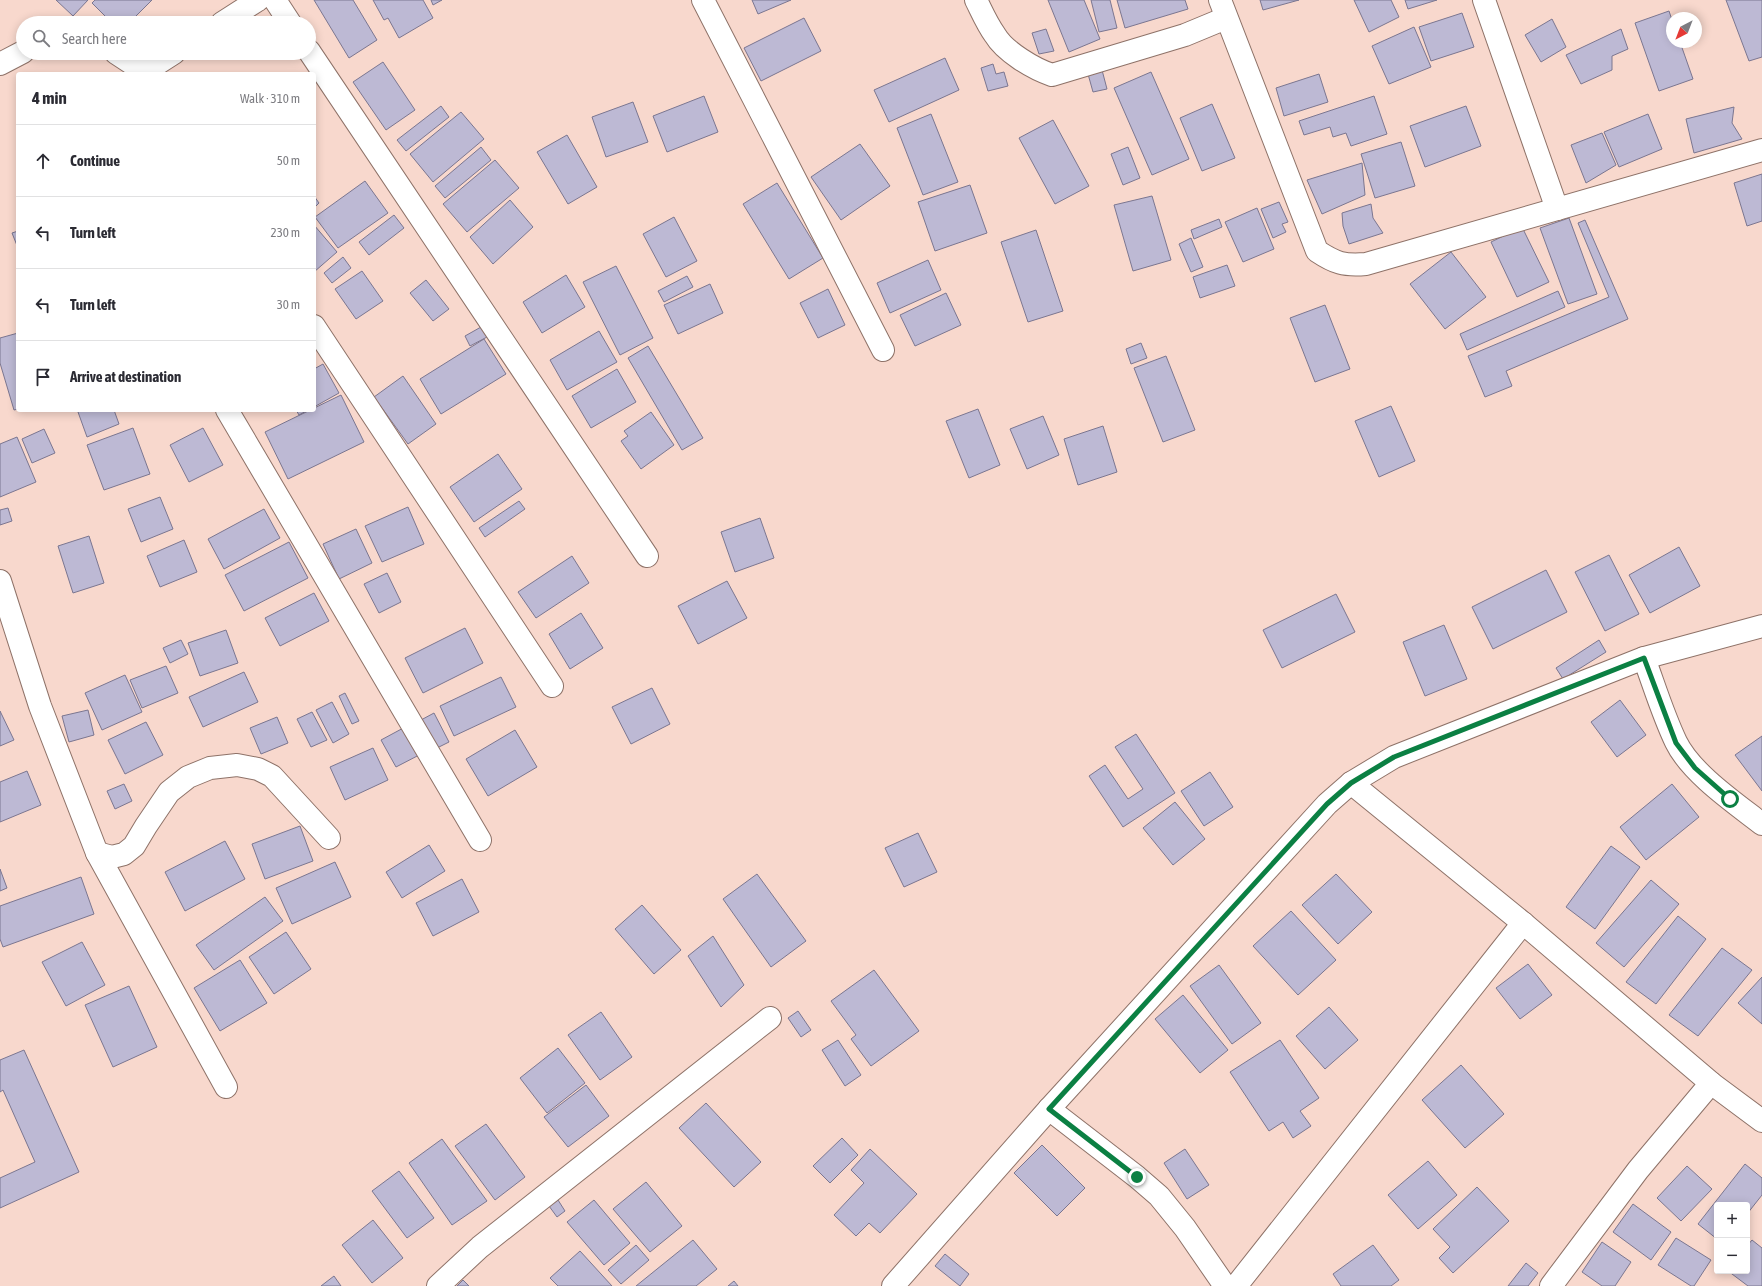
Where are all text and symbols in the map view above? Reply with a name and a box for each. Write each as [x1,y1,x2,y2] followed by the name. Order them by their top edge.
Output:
[1666,12,1702,48] north arrow
[16,16,316,60] search box
[30,27,52,49] icon: search
[62,30,127,47] text: Search here
[32,88,67,108] text: 4 min
[240,91,300,106] text: Walk · 310 m
[32,150,54,172] icon: ahead
[70,152,120,169] text: Continue
[277,153,300,168] text: 50 m
[32,222,54,244] icon: left
[70,224,116,241] text: Turn left
[271,225,300,240] text: 230 m
[32,294,54,316] icon: left
[70,296,116,313] text: Turn left
[277,297,300,312] text: 30 m
[32,366,54,388] icon: arrive
[70,368,181,385] text: Arrive at destination
[1721,790,1739,808] route start
[1128,1168,1146,1186] route end
[1714,1202,1750,1274] map controls
[1714,1202,1750,1238] button: +
[1714,1238,1750,1274] button: −

